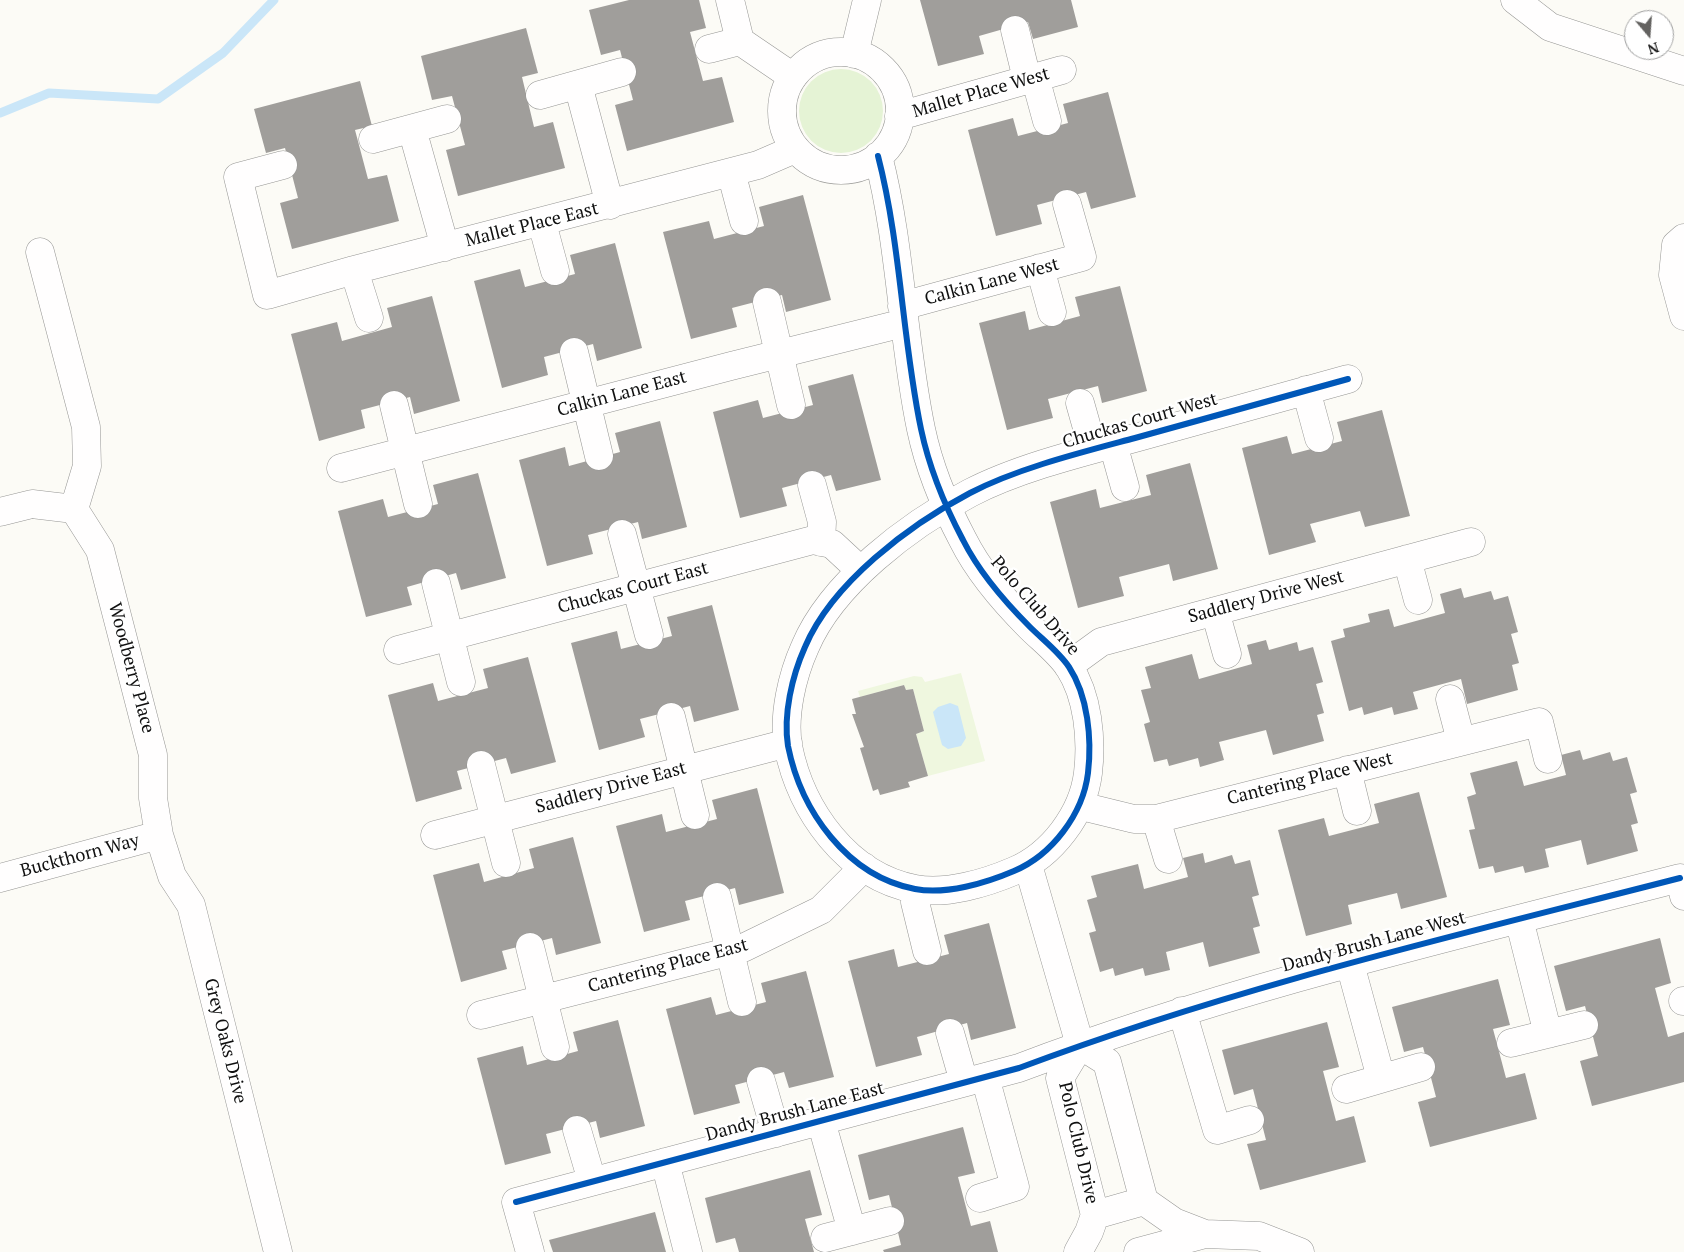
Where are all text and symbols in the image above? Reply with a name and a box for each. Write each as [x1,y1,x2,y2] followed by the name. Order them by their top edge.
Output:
[1624,10,1674,60] north arrow
[1645,38,1661,59] text: N
[910,63,1052,123] street label: Mallet Place West
[463,198,601,252] street label: Mallet Place East
[922,254,1062,310] street label: Calkin Lane West
[555,366,689,422] street label: Calkin Lane East
[1060,389,1220,453] street label: Chuckas Court West
[986,552,1084,660] street label: Polo Club Drive
[555,558,711,618] street label: Chuckas Court East
[1186,566,1346,628] street label: Saddlery Drive West
[103,600,159,736] street label: Woodberry Place
[1225,748,1395,810] street label: Cantering Place West
[533,757,689,819] street label: Saddlery Drive East
[18,830,142,882] street label: Buckthorn Way
[1280,907,1468,977] street label: Dandy Brush Lane West
[586,934,750,998] street label: Cantering Place East
[199,976,251,1106] street label: Grey Oaks Drive
[703,1078,887,1146] street label: Dandy Brush Lane East
[1053,1080,1103,1206] street label: Polo Club Drive

